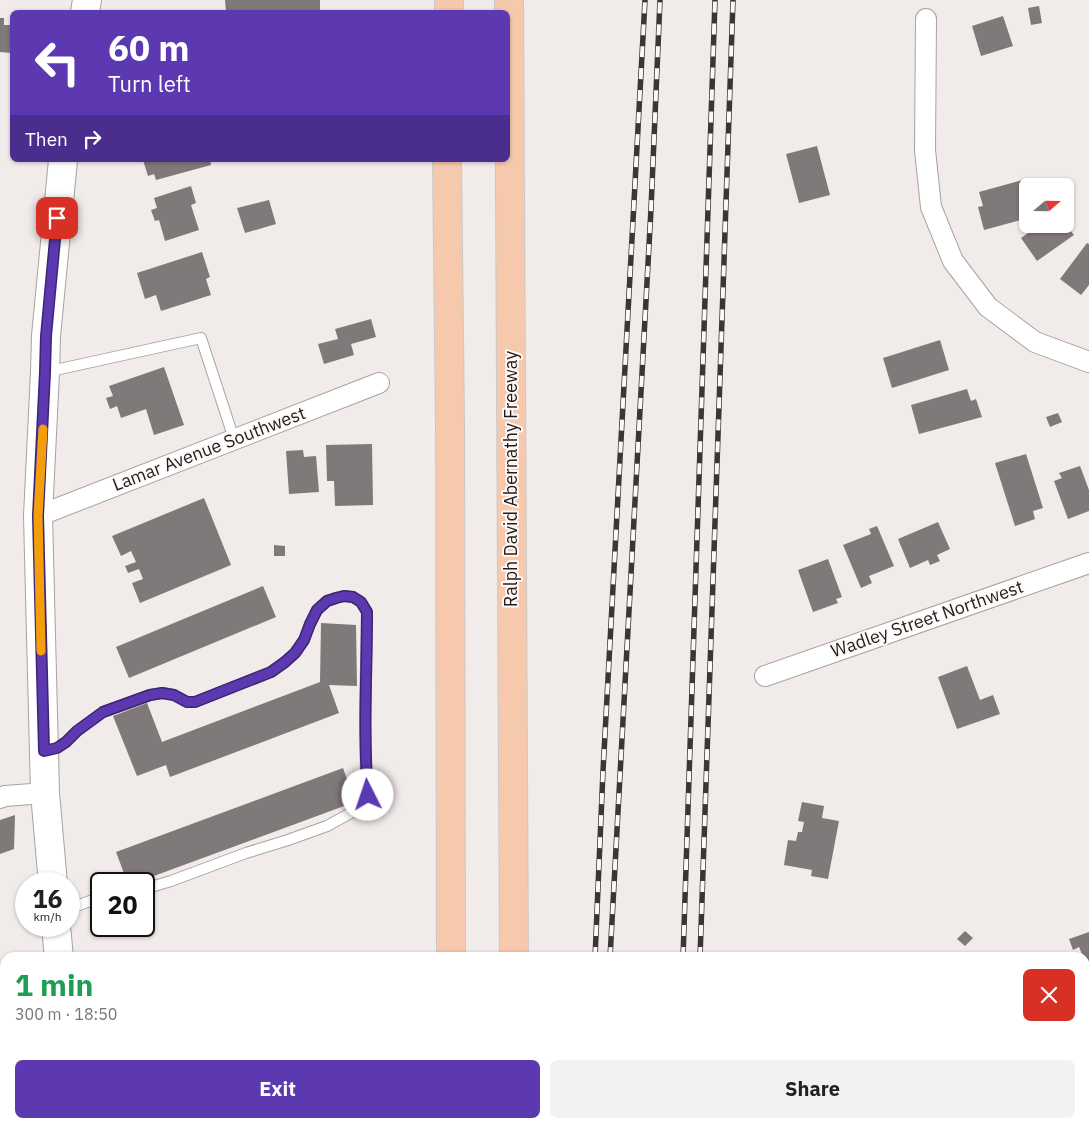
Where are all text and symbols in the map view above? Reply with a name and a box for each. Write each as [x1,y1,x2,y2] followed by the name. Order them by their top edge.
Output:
[108,25,190,71] text: 60 m
[25,30,90,95] icon: left
[108,69,191,98] text: Turn left
[78,125,106,153] icon: right
[25,127,68,151] text: Then
[1019,178,1074,232] north arrow
[1019,178,1074,233] map controls
[36,197,78,239] pin
[43,204,71,232] icon: arrive
[499,351,522,607] street label: Ralph David Abernathy Freeway
[109,401,309,496] street label: Lamar Avenue Southwest
[828,575,1026,662] street label: Wadley Street Northwest
[341,768,393,820] position arrow
[90,872,155,937] speed limit sign: 20
[32,882,63,915] text: 16
[33,909,62,924] text: km/h
[15,965,93,1004] text: 1 min
[1023,969,1075,1021] button: close
[15,1004,117,1024] text: 300 m · 18:50
[15,1060,540,1118] button: Exit
[550,1060,1075,1118] button: Share

